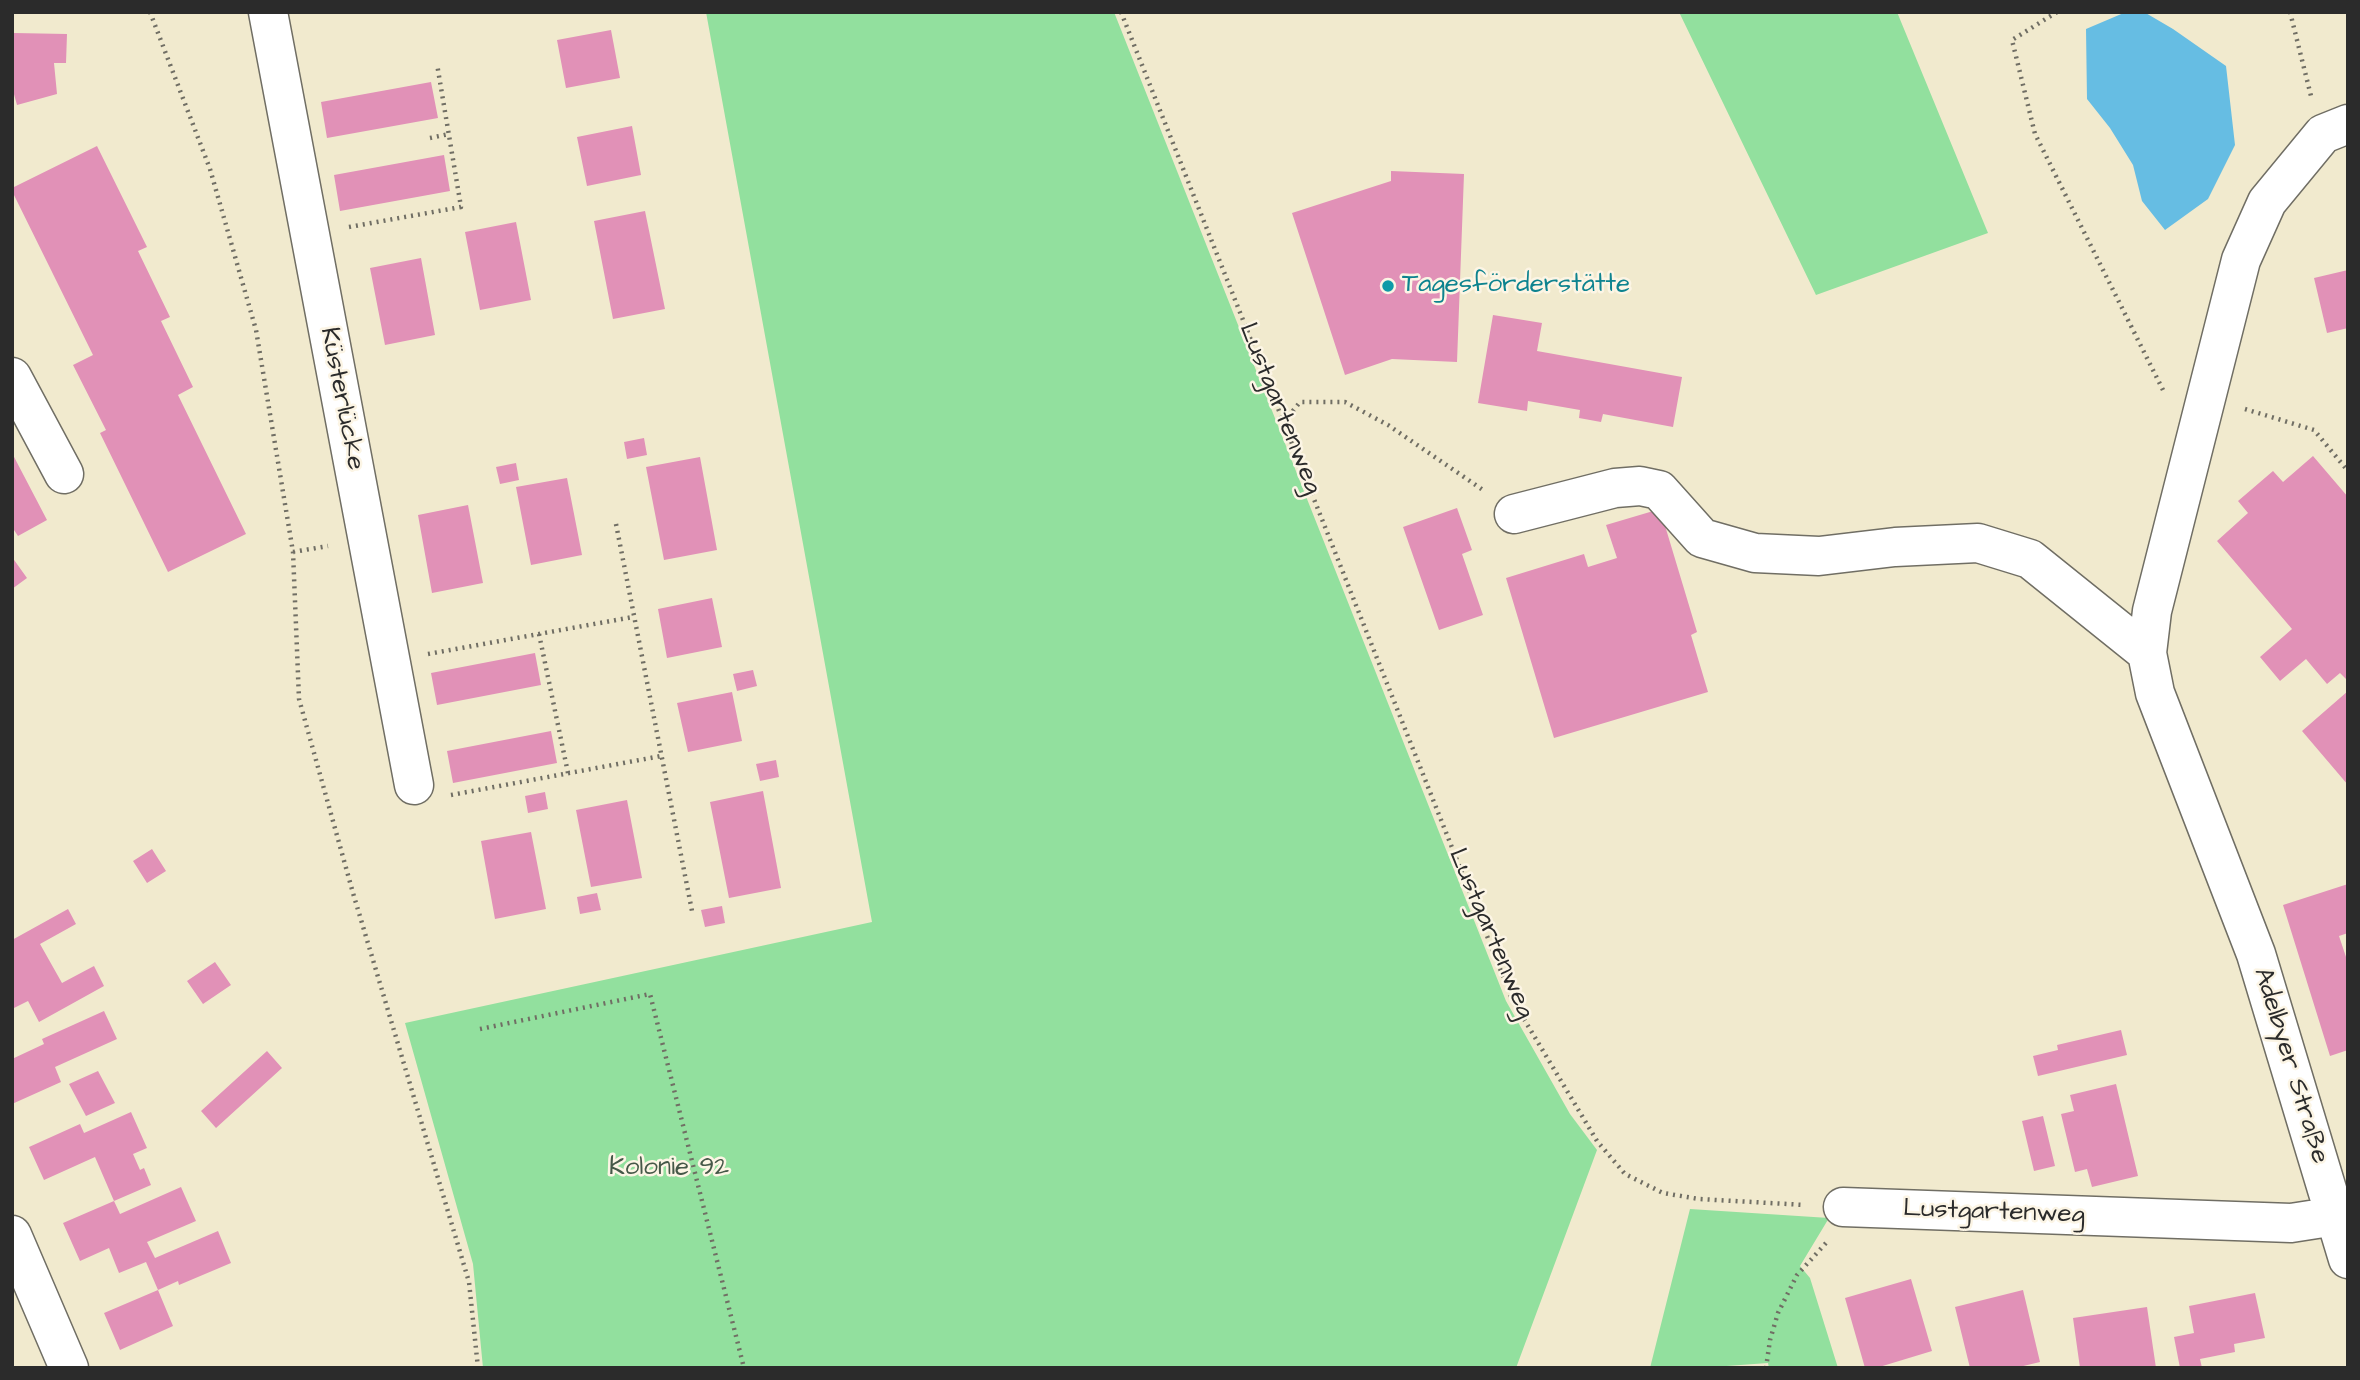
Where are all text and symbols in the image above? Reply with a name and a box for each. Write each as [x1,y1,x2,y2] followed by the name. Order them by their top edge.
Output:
[1402,270,1630,302] place label: Tagesförderstätte
[1380,278,1396,294] marker: Tagesförderstätte
[1230,319,1328,499] street label: Lustgartenweg
[312,325,370,473] street label: Küsterlücke
[1440,844,1540,1024] street label: Lustgartenweg
[2245,964,2335,1168] street label: Adelbyer Straße
[609,1153,729,1185] park label: Kolonie 92
[1903,1194,2085,1232] street label: Lustgartenweg

